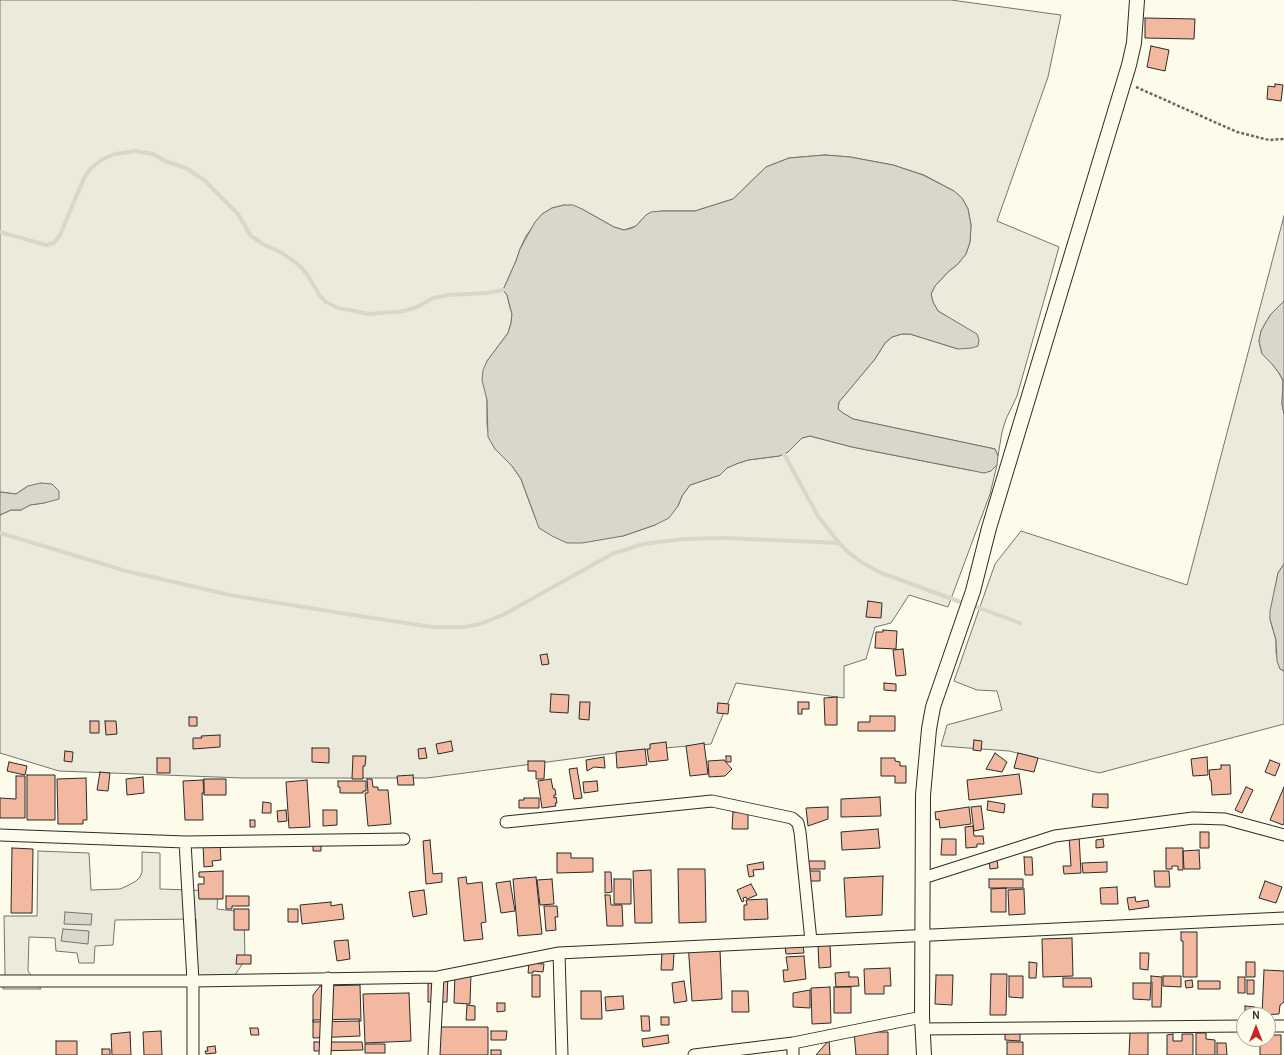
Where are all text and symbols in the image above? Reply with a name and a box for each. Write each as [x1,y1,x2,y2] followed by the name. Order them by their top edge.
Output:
[1236,1007,1276,1047] north arrow
[1252,1009,1260,1022] text: N

